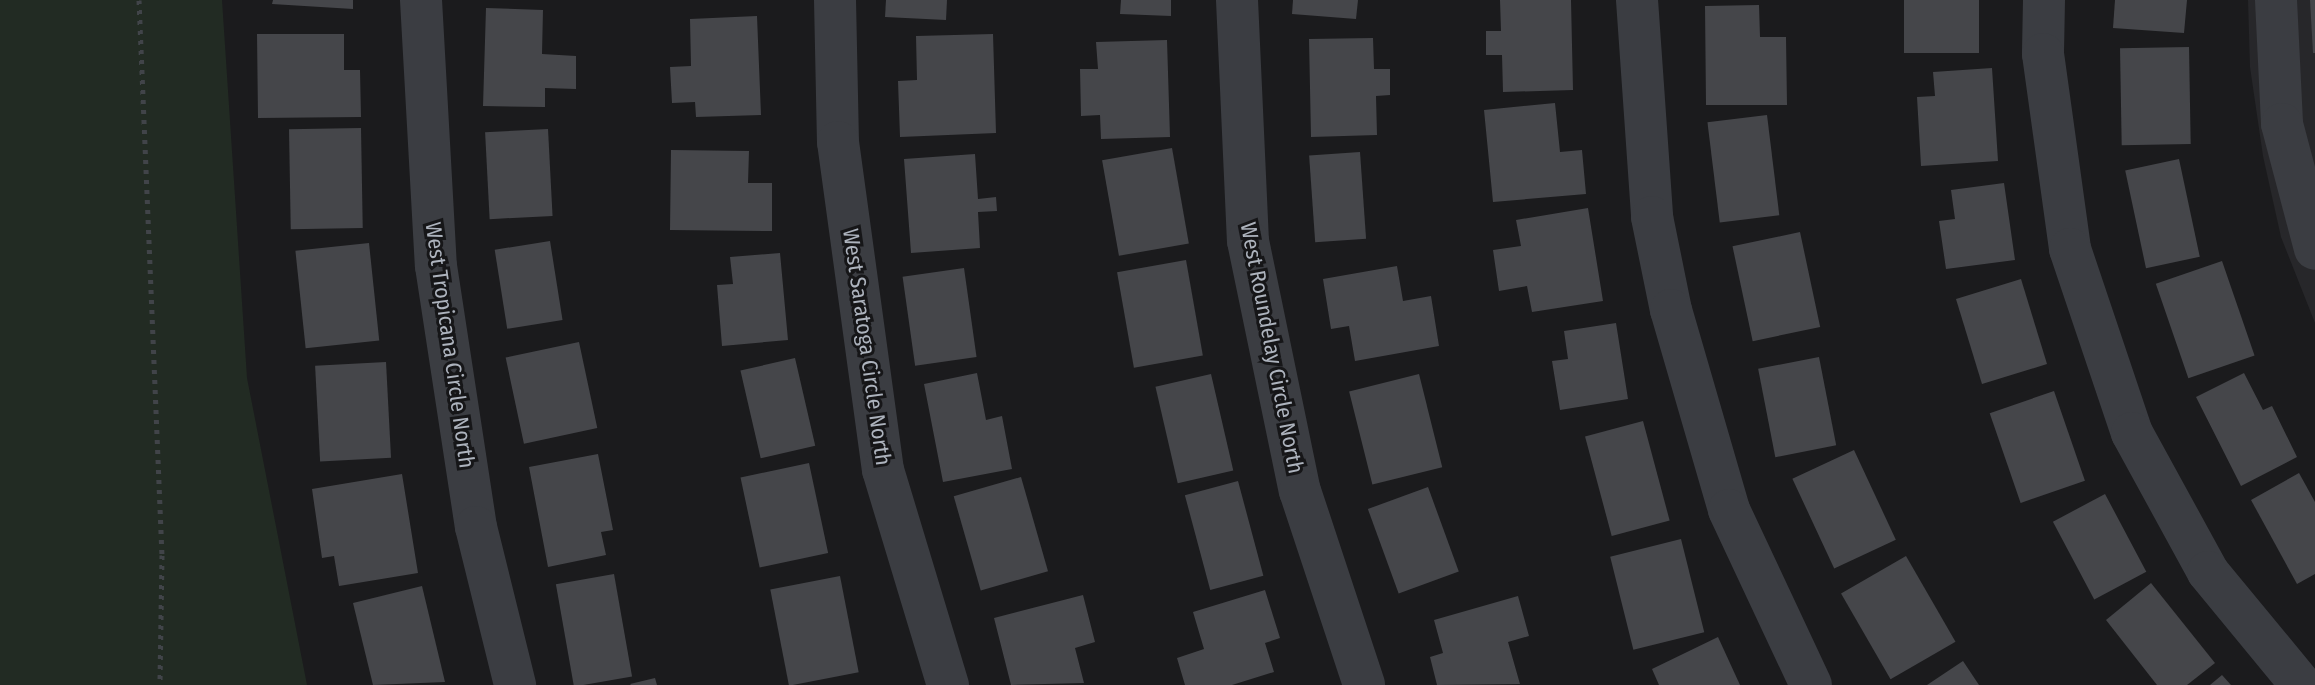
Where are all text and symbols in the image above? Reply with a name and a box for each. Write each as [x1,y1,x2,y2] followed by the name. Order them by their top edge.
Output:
[420,220,480,470] street label: West Tropicana Circle North
[1235,220,1309,476] street label: West Roundelay Circle North
[837,227,897,467] street label: West Saratoga Circle North

